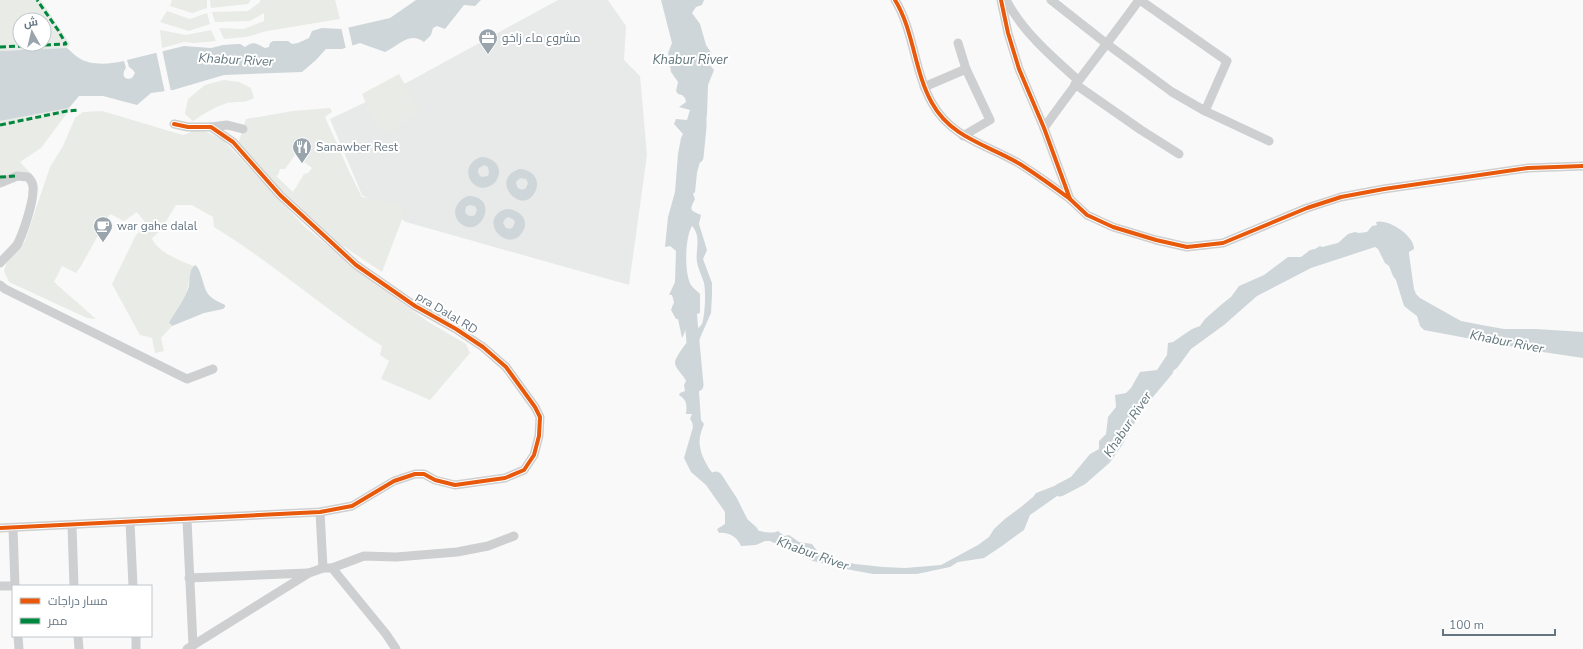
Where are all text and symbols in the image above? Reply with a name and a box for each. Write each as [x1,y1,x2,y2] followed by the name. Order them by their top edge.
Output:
[12,12,52,52] north arrow
[23,14,39,31] text: ش
[477,27,499,55] office icon: مشروع ماء زاخو
[502,30,581,46] place label: مشروع ماء زاخو
[198,49,274,71] water label: Khabur River
[652,51,728,69] water label: Khabur River
[291,136,313,164] restaurant icon: Sanawber Rest
[316,139,399,155] place label: Sanawber Rest
[92,215,114,243] cafe icon: war gahe dalal
[117,218,198,234] place label: war gahe dalal
[413,288,481,338] street label: pra Dalal RD
[1468,326,1546,358] water label: Khabur River
[1099,388,1156,461] water label: Khabur River
[774,533,851,575] water label: Khabur River
[12,585,152,637] legend
[48,593,108,609] text: مسار دراجات
[1443,611,1555,637] scale bar
[47,613,67,629] text: ممر
[1449,617,1484,633] text: 100 m

